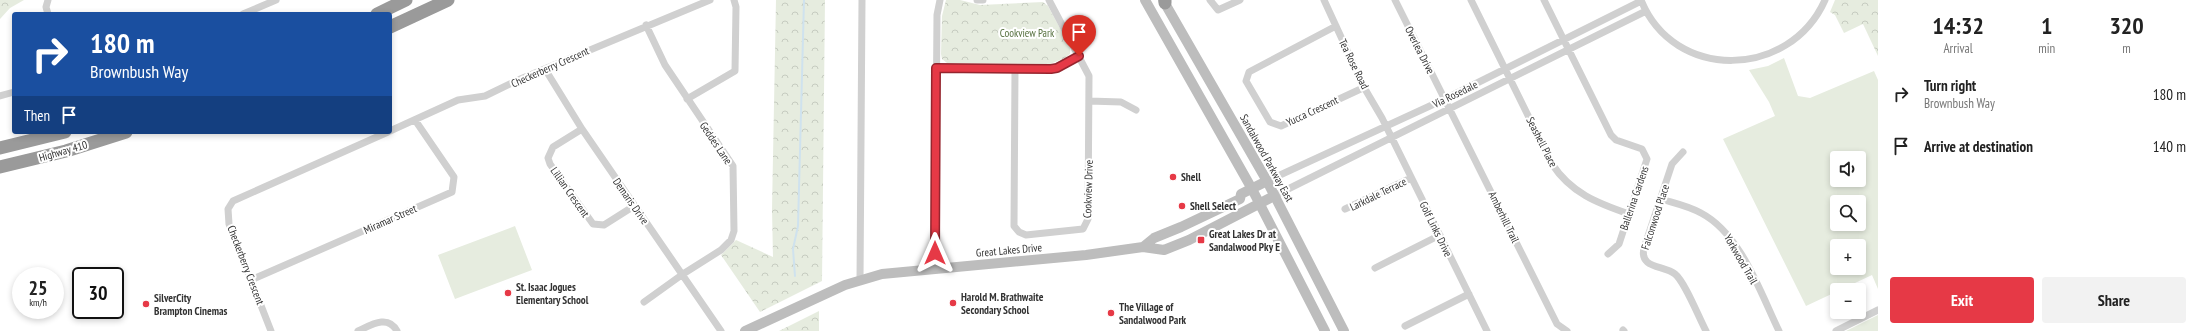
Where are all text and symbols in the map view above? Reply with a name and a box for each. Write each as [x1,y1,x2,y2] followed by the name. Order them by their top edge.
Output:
[1932,10,1984,41] text: 14:32
[2041,10,2052,41] text: 1
[2109,10,2144,41] text: 320
[1062,15,1096,56] pin
[1068,21,1090,43] icon: arrive
[90,24,154,61] text: 180 m
[1402,24,1438,77] street label: Overlea Drive
[1000,26,1055,40] park label: Cookview Park
[24,28,76,80] icon: right
[1336,37,1372,92] street label: Tea Rose Road
[1943,40,1973,57] text: Arrival
[2038,40,2055,57] text: min
[2122,40,2131,57] text: m
[509,44,591,90] street label: Checkerberry Crescent
[90,60,188,83] text: Brownbush Way
[1924,76,1976,95] text: Turn right
[1429,77,1480,111] street label: Via Rosedale
[1890,83,1912,105] icon: right
[2153,85,2186,104] text: 180 m
[1284,93,1340,129] street label: Yucca Crescent
[1924,95,1995,112] text: Brownbush Way
[58,104,80,126] icon: arrive
[24,106,50,125] text: Then
[1237,112,1297,204] street label: Sandalwood Parkway East
[1523,115,1561,170] street label: Seashell Place
[697,119,736,167] street label: Geddes Lane
[1890,135,1912,157] icon: arrive
[37,137,89,165] street label: Highway 410
[1924,137,2033,156] text: Arrive at destination
[2153,137,2186,156] text: 140 m
[1830,151,1866,319] map controls
[1830,151,1866,187] button: sound
[1080,159,1096,218] street label: Cookview Drive
[548,164,592,220] street label: Lillian Crescent
[1616,164,1652,232] street label: Ballerina Gardens
[1181,170,1201,184] place label: Shell
[1168,172,1178,182] marker: Shell
[1347,174,1409,214] street label: Larkdale Terrace
[610,175,652,227] street label: Demaris Drive
[1638,182,1672,252] street label: Falconwood Place
[1486,189,1523,245] street label: Amberhill Trail
[1830,195,1866,231] button: search
[1190,199,1237,213] place label: Shell Select
[1417,199,1456,259] street label: Golf Links Drive
[361,201,419,237] street label: Miramar Street
[1177,201,1187,211] marker: Shell Select
[224,223,268,307] street label: Checkerberry Crescent
[1209,227,1280,254] place label: Great Lakes Dr at Sandalwood Pky E
[914,232,956,274] position arrow
[1721,232,1761,287] street label: Yorkwood Trail
[1196,235,1206,245] marker: Great Lakes Dr at Sandalwood Pky E
[1830,239,1866,275] button: +
[975,240,1043,260] street label: Great Lakes Drive
[72,267,124,319] speed limit sign: 30
[28,275,48,301] text: 25
[1890,277,2034,323] button: Exit
[2042,277,2186,323] button: Share
[516,280,589,307] place label: St. Isaac Jogues Elementary School
[1830,283,1866,319] button: −
[503,288,513,298] marker: St. Isaac Jogues Elementary School
[961,290,1044,317] place label: Harold M. Brathwaite Secondary School
[154,291,228,318] place label: SilverCity Brampton Cinemas
[29,296,47,309] text: km/h
[948,298,958,308] marker: Harold M. Brathwaite Secondary School
[141,299,151,309] marker: SilverCity Brampton Cinemas
[1119,300,1187,327] place label: The Village of Sandalwood Park
[1106,308,1116,318] marker: The Village of Sandalwood Park

